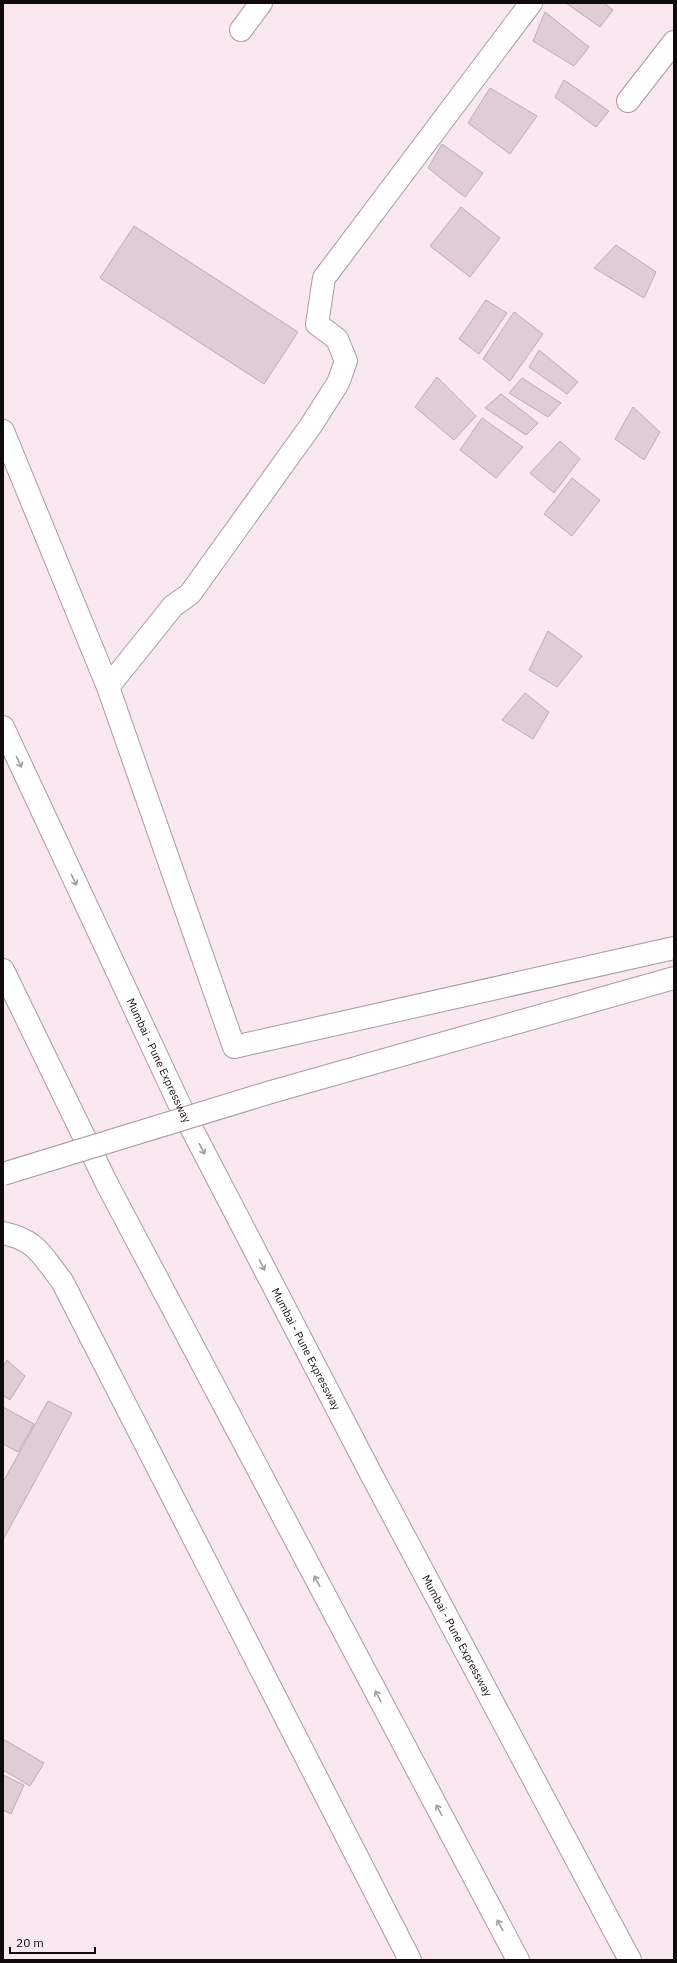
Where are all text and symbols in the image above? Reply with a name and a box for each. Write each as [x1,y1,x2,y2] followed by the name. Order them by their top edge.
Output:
[16,756,24,768] one-way arrow
[71,874,79,886] one-way arrow
[124,996,195,1125] street label: Mumbai - Pune Expressway
[199,1143,206,1155] one-way arrow
[259,1258,267,1270] one-way arrow
[269,1285,344,1413] street label: Mumbai - Pune Expressway
[419,1572,496,1699] street label: Mumbai - Pune Expressway
[312,1575,320,1587] one-way arrow
[374,1690,381,1702] one-way arrow
[435,1805,442,1817] one-way arrow
[495,1920,503,1932] one-way arrow
[10,1929,95,1955] scale bar
[16,1935,44,1950] text: 20 m

